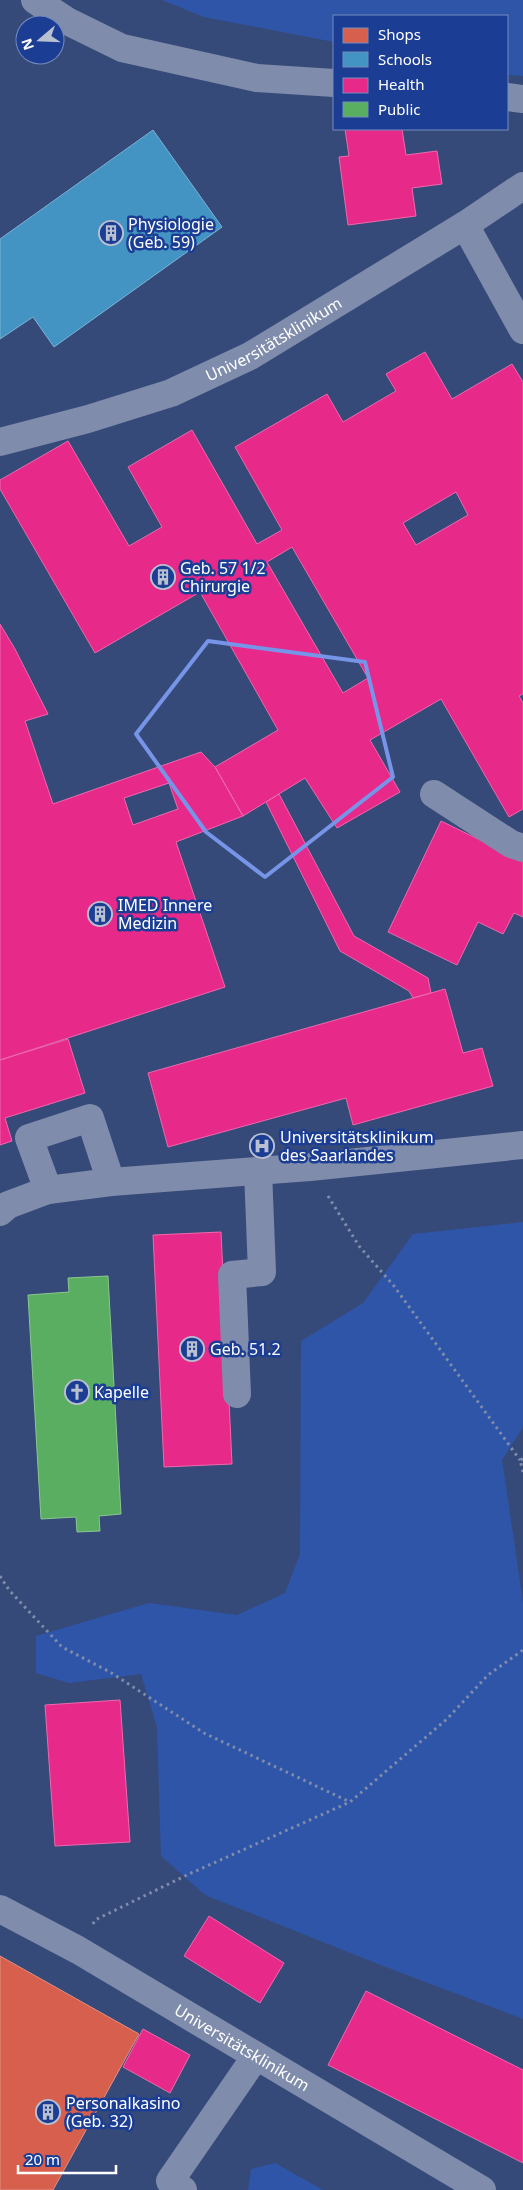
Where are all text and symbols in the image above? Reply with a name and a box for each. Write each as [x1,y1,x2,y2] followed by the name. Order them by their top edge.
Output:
[15,15,65,65] north arrow
[333,15,508,130] legend
[378,24,421,44] text: Shops
[16,36,38,53] text: N
[378,49,432,69] text: Schools
[378,74,425,94] text: Health
[378,99,421,119] text: Public
[128,213,214,253] place label: Physiologie (Geb. 59)
[98,220,124,246] building icon: Physiologie (Geb. 59)
[202,292,346,386] street label: Universitätsklinikum
[180,557,266,597] place label: Geb. 57 1/2 Chirurgie
[150,564,176,590] building icon: Geb. 57 1/2 Chirurgie
[118,894,212,934] place label: IMED Innere Medizin
[87,901,113,927] building icon: IMED Innere Medizin
[280,1126,434,1166] place label: Universitätsklinikum des Saarlandes
[249,1133,275,1159] hospital icon: Universitätsklinikum des Saarlandes
[179,1336,205,1362] building icon: Geb. 51.2
[210,1338,281,1360] place label: Geb. 51.2
[64,1379,90,1405] church icon: Kapelle
[94,1381,149,1403] place label: Kapelle
[170,1999,314,2096] street label: Universitätsklinikum
[66,2092,181,2132] place label: Personalkasino (Geb. 32)
[35,2099,61,2125] building icon: Personalkasino (Geb. 32)
[18,2142,115,2174] scale bar
[25,2149,60,2169] text: 20 m

